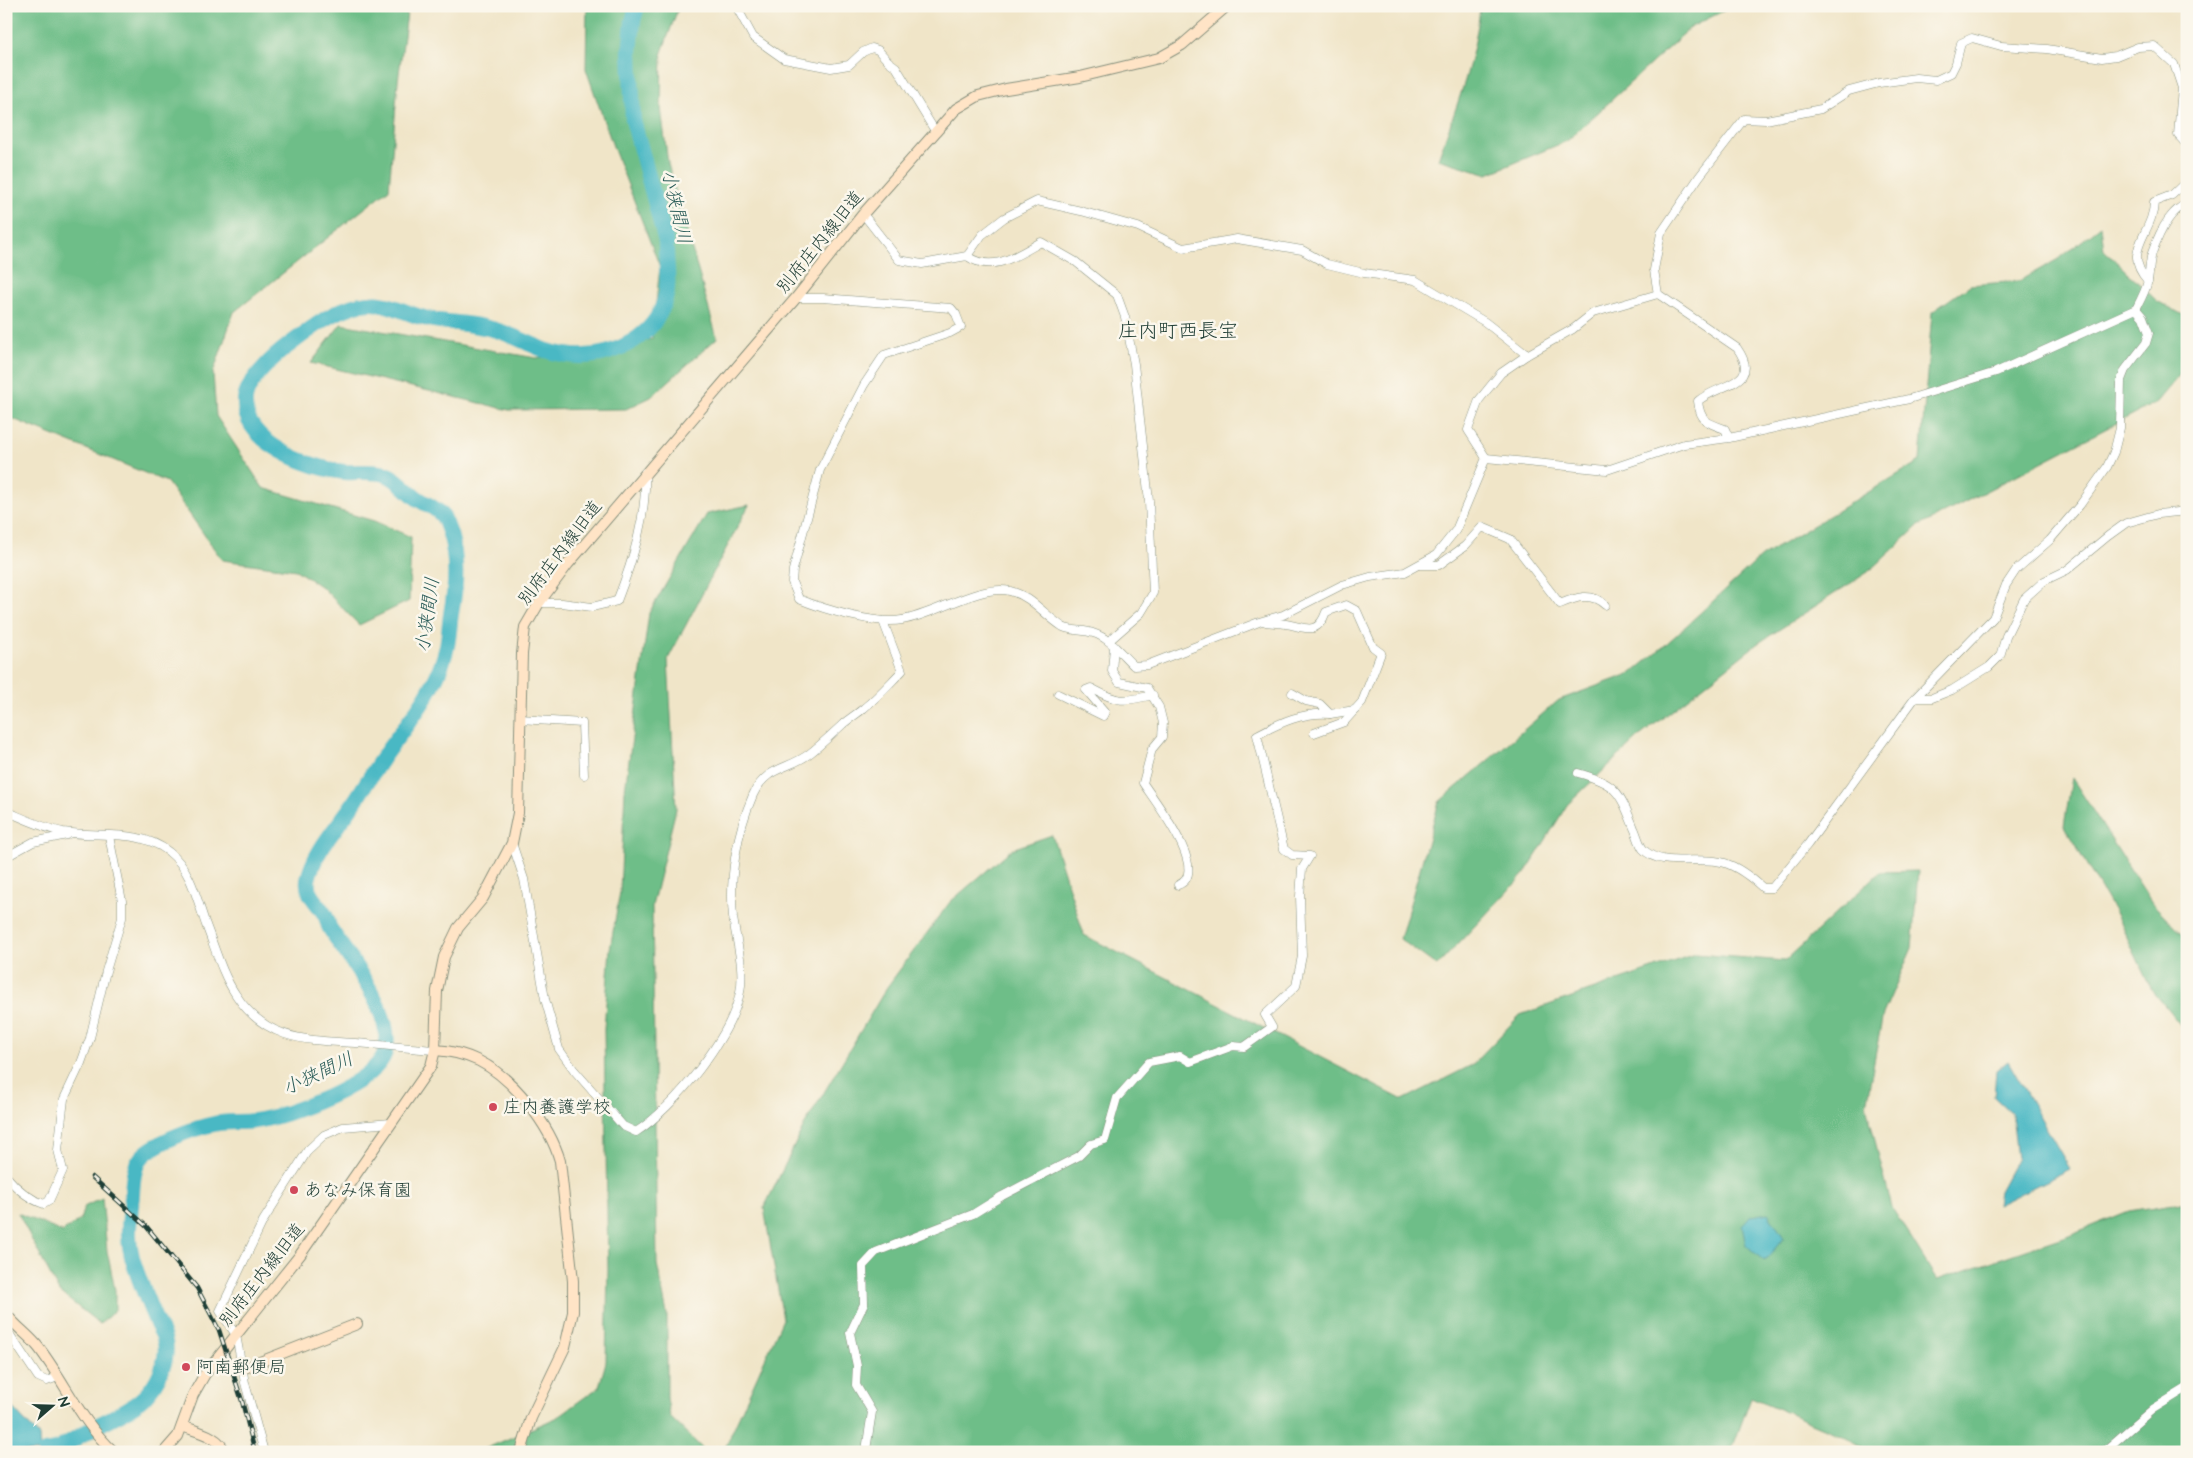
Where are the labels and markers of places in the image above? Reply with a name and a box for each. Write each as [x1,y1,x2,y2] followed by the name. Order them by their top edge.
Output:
[503,1095,611,1120] place label: 庄内養護学校
[487,1101,499,1113] marker: 庄内養護学校
[304,1178,412,1203] place label: あなみ保育園
[288,1184,300,1196] marker: あなみ保育園
[196,1355,286,1380] place label: 阿南郵便局
[180,1361,192,1373] marker: 阿南郵便局

